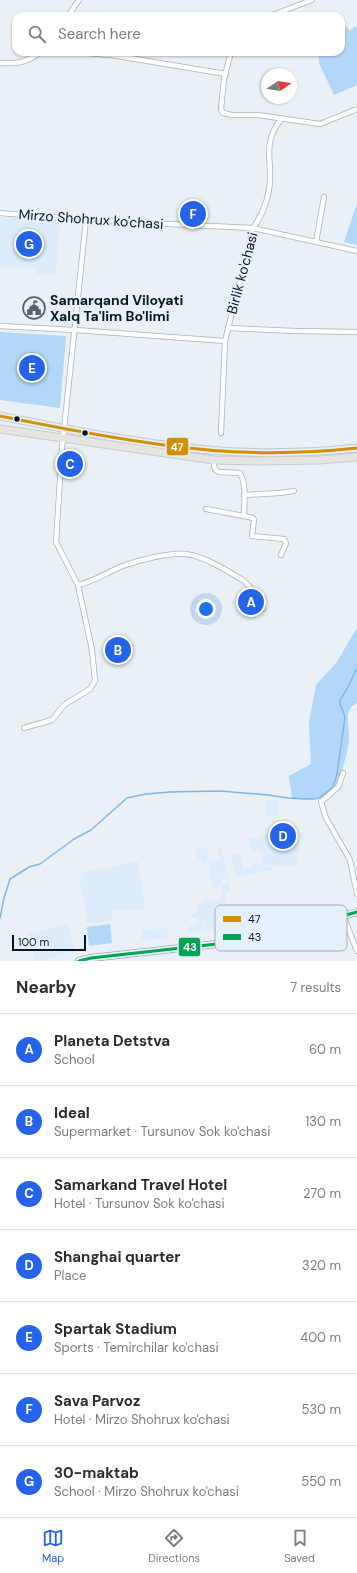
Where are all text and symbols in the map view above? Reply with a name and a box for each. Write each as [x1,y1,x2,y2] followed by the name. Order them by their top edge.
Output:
[12,12,345,56] search box
[26,23,48,45] icon: search
[58,24,141,44] text: Search here
[261,68,297,104] north arrow
[180,199,206,229] pin: F
[18,205,164,233] street label: Mirzo Shohrux ko'chasi
[16,229,42,259] pin: G
[222,230,262,316] street label: Birlik ko'chasi
[50,291,184,325] place label: Samarqand Viloyati Xalq Ta'lim Bo'limi
[21,295,47,321] public building icon: Samarqand Viloyati Xalq Ta'lim Bo'limi
[19,353,45,383] pin: E
[12,414,22,424] unlabelled marker
[80,428,90,438] unlabelled marker
[166,437,189,456] line badge: 47
[170,440,184,454] text: 47
[57,449,83,479] pin: C
[238,587,264,617] pin: A
[196,599,216,619] your location
[105,635,131,665] pin: B
[270,821,296,851] pin: D
[215,905,347,951] legend
[248,912,261,926] text: 47
[248,930,261,944] text: 43
[12,933,86,952] scale bar
[18,935,49,949] text: 100 m
[178,937,201,957] line badge: 43
[183,940,197,954] text: 43
[16,976,76,998] text: Nearby
[290,979,341,996] text: 7 results
[54,1031,170,1051] text: Planeta Detstva
[24,1041,34,1058] text: A
[309,1041,341,1058] text: 60 m
[54,1051,95,1068] text: School
[54,1103,90,1123] text: Ideal
[25,1113,33,1130] text: B
[305,1113,341,1130] text: 130 m
[54,1123,270,1140] text: Supermarket · Tursunov Sok ko'chasi
[54,1175,227,1195] text: Samarkand Travel Hotel
[24,1185,34,1202] text: C
[303,1185,341,1202] text: 270 m
[54,1195,225,1212] text: Hotel · Tursunov Sok ko'chasi
[54,1247,180,1267] text: Shanghai quarter
[24,1257,34,1274] text: D
[302,1257,341,1274] text: 320 m
[54,1267,86,1284] text: Place
[54,1319,177,1339] text: Spartak Stadium
[25,1329,33,1346] text: E
[300,1329,341,1346] text: 400 m
[54,1339,219,1356] text: Sports · Temirchilar ko'chasi
[54,1391,140,1411] text: Sava Parvoz
[25,1401,33,1418] text: F
[301,1401,341,1418] text: 530 m
[54,1411,230,1428] text: Hotel · Mirzo Shohrux ko'chasi
[54,1463,139,1483] text: 30-maktab
[24,1473,34,1490] text: G
[301,1473,341,1490] text: 550 m
[54,1483,239,1500] text: School · Mirzo Shohrux ko'chasi
[42,1527,64,1565] tab: Map
[148,1527,200,1565] tab: Directions
[284,1527,315,1565] tab: Saved

